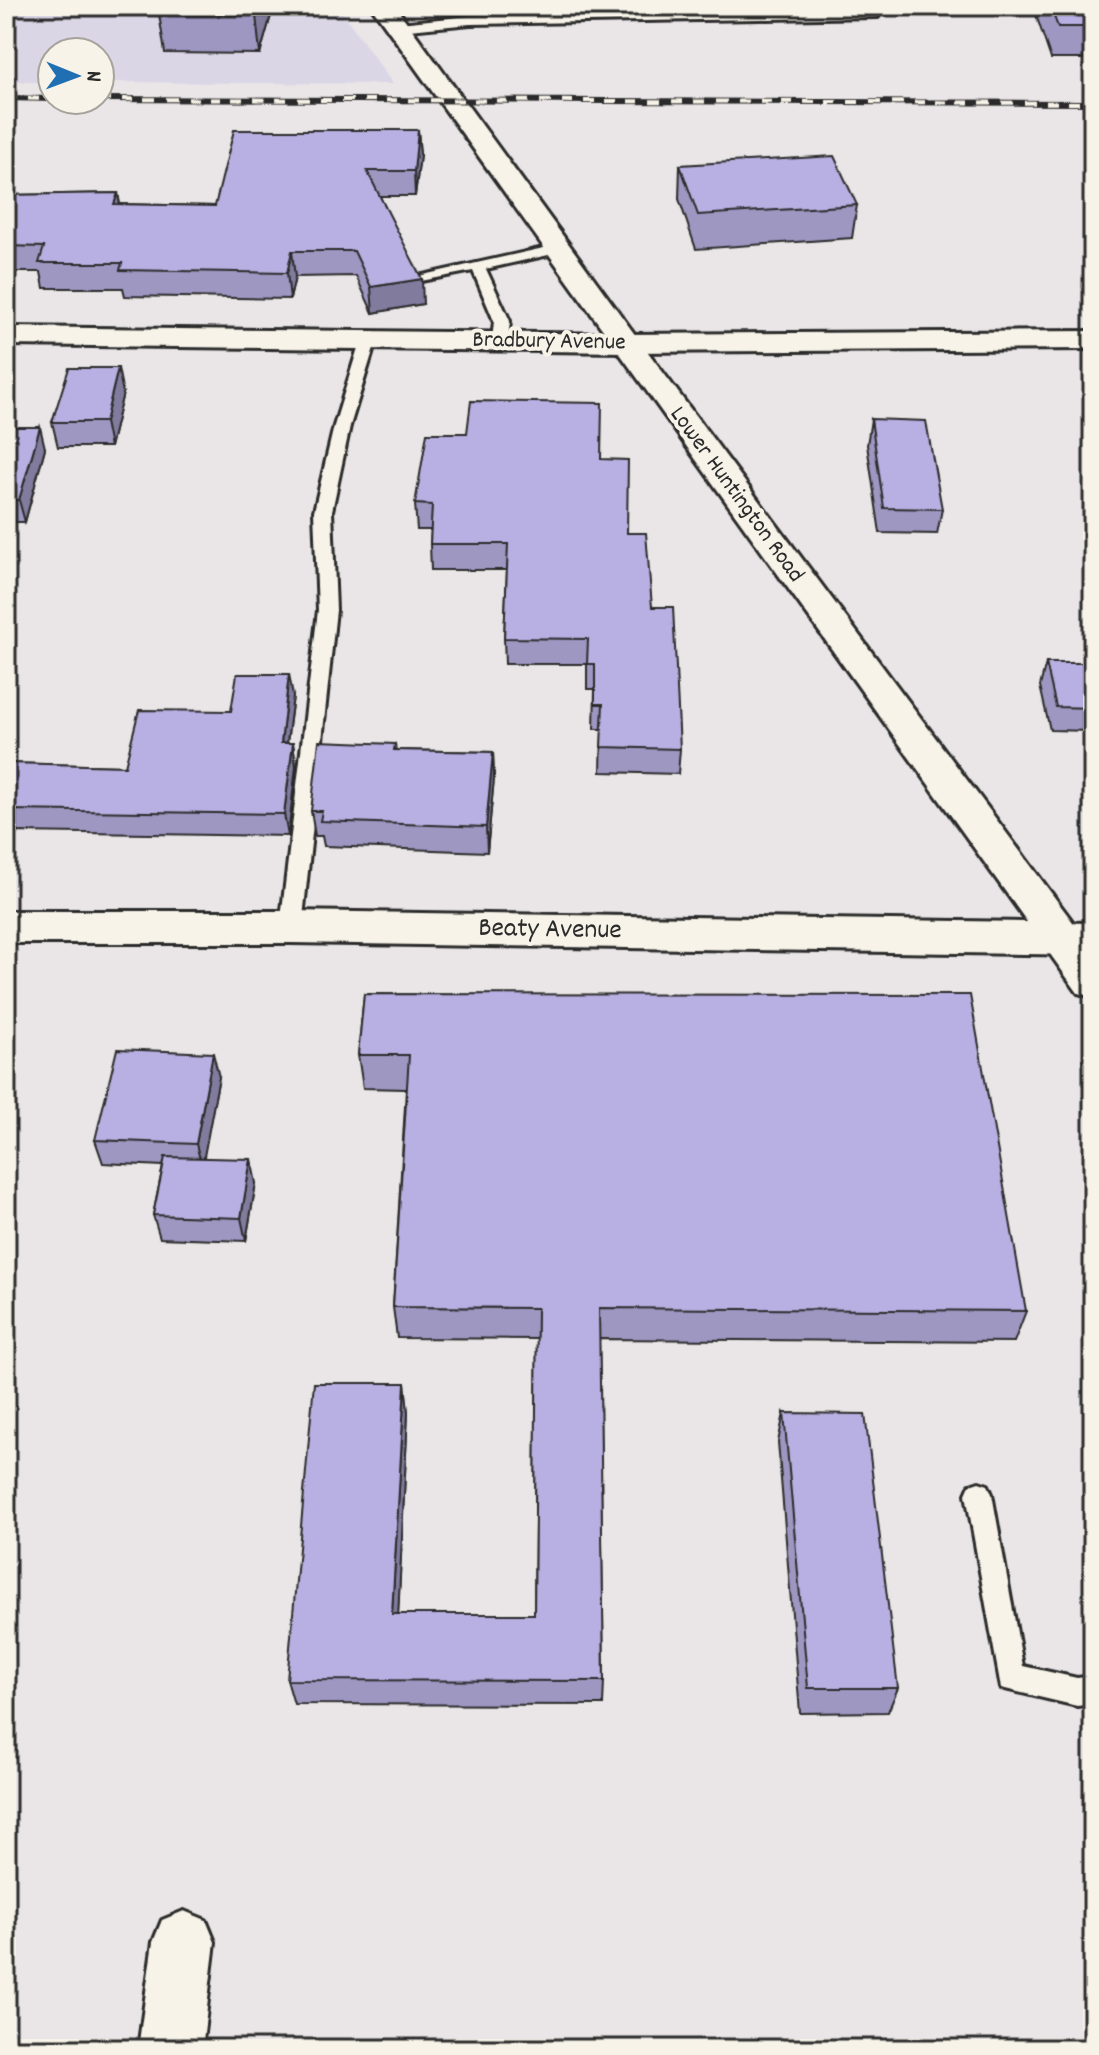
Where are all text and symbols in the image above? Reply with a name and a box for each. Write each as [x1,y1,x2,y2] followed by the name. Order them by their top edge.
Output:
[36,36,116,116] north arrow
[77,71,108,82] text: N
[472,324,626,360] street label: Bradbury Avenue
[660,400,812,590] street label: Lower Huntington Road
[478,910,622,952] street label: Beaty Avenue

